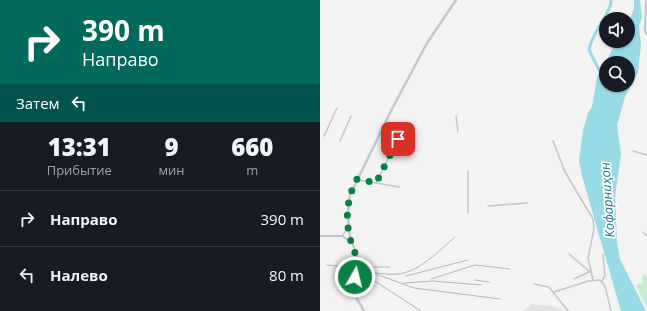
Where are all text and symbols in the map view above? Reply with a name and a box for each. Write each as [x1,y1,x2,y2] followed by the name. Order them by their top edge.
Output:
[82,11,165,49] text: 390 m
[599,12,635,92] map controls
[599,12,635,48] button: sound
[16,16,68,68] icon: right
[82,47,159,71] text: Направо
[599,56,635,92] button: search
[68,92,90,114] icon: left
[16,93,60,113] text: Затем
[381,122,415,156] pin
[387,128,409,150] icon: arrive
[48,130,111,163] text: 13:31
[164,130,178,163] text: 9
[231,130,273,163] text: 660
[47,161,112,179] text: Прибытие
[158,161,184,179] text: мин
[246,161,258,179] text: m
[595,162,619,238] water label: Кофарниҳон
[16,208,38,230] icon: right
[50,209,118,229] text: Направо
[260,209,304,229] text: 390 m
[334,256,376,298] position arrow
[16,264,38,286] icon: left
[50,265,108,285] text: Налево
[269,265,304,285] text: 80 m

